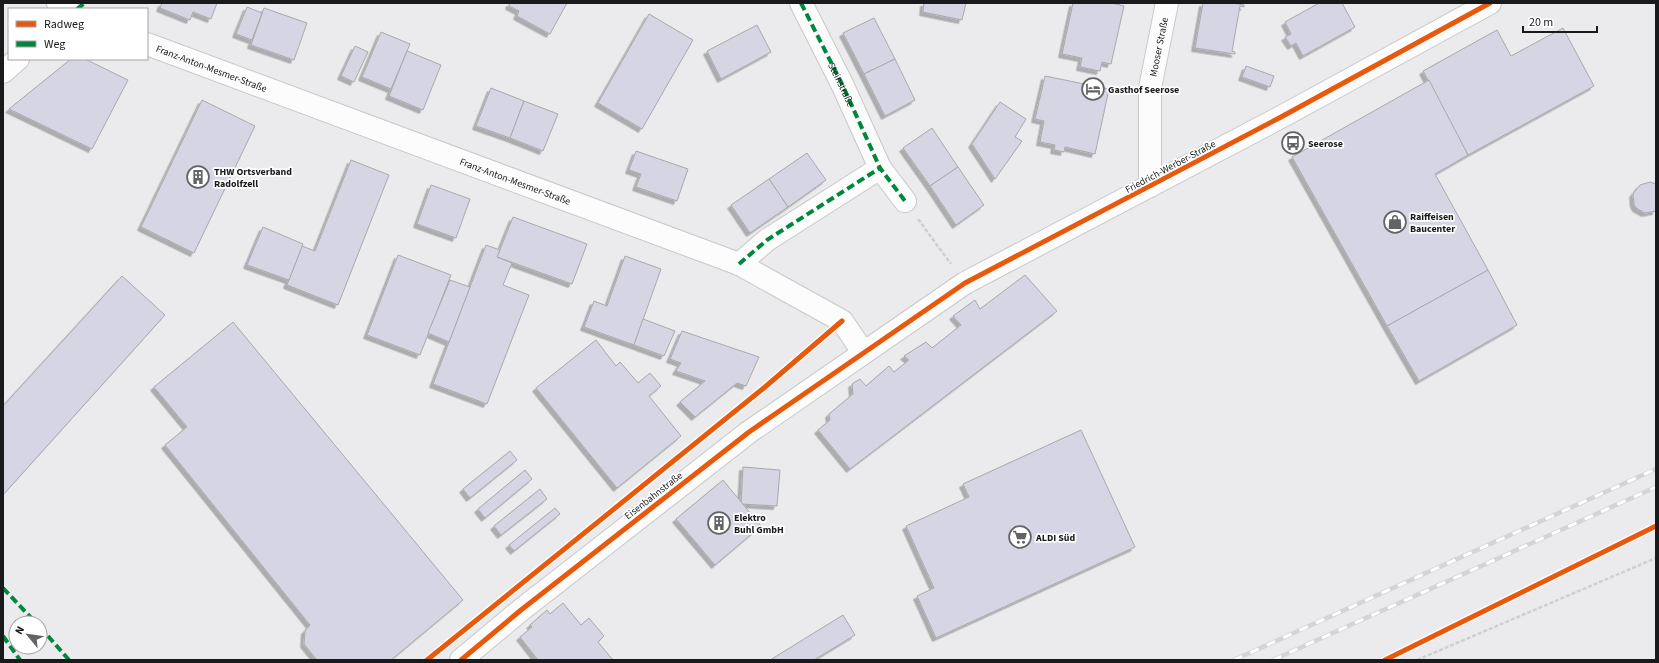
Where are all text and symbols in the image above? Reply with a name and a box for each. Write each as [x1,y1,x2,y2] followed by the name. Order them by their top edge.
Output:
[8,8,148,60] legend
[1523,8,1597,34] scale bar
[1529,14,1553,31] text: 20 m
[44,16,84,33] text: Radweg
[1146,16,1172,78] street label: Mooser Straße
[44,36,65,53] text: Weg
[154,42,269,96] street label: Franz-Anton-Mesmer-Straße
[824,60,857,109] street label: Steinstraße
[1080,76,1106,102] hotel icon: Gasthof Seerose
[1108,83,1179,97] place label: Gasthof Seerose
[1280,130,1306,156] bus stop icon: Seerose
[1123,137,1218,197] street label: Friedrich-Werber-Straße
[1308,137,1343,151] place label: Seerose
[458,155,573,209] street label: Franz-Anton-Mesmer-Straße
[185,164,211,190] building icon: THW Ortsverband Radolfzell
[214,165,292,191] place label: THW Ortsverband Radolfzell
[1382,209,1408,235] shop icon: Raiffeisen Baucenter
[1410,210,1455,236] place label: Raiffeisen Baucenter
[622,469,686,523] street label: Eisenbahnstraße
[706,510,732,536] building icon: Elektro Buhl GmbH
[734,511,784,537] place label: Elektro Buhl GmbH
[1007,524,1033,550] supermarket icon: ALDI Süd
[1035,531,1076,545] place label: ALDI Süd
[8,615,48,655] north arrow
[11,624,28,637] text: N

